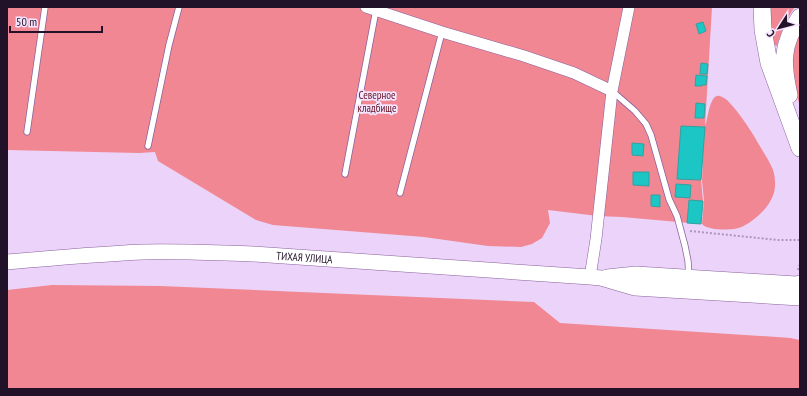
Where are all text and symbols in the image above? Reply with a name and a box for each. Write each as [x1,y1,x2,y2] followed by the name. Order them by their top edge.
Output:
[10,8,102,34] scale bar
[759,8,799,48] north arrow
[16,14,37,29] text: 50 m
[764,28,778,40] text: С
[358,88,397,115] park label: Северное кладбище
[276,249,334,266] street label: ТИХАЯ УЛИЦА

